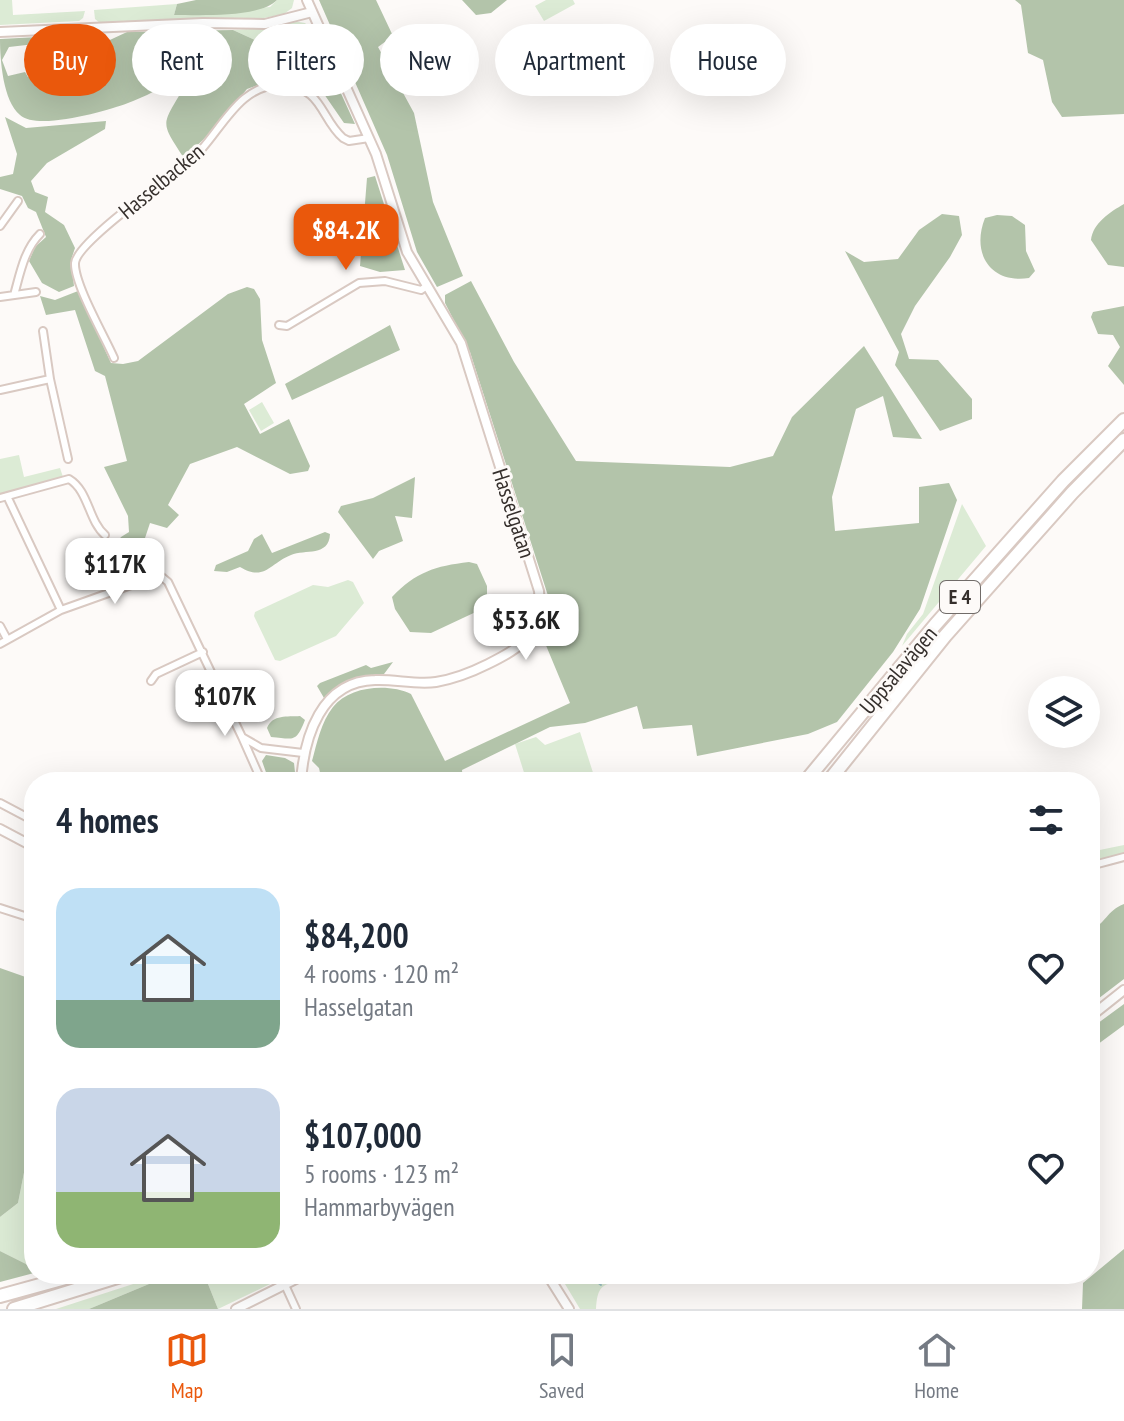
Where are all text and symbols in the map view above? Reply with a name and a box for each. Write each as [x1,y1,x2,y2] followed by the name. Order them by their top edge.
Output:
[24,24,116,96] chip: Buy
[132,24,232,96] chip: Rent
[248,24,364,96] chip: Filters
[380,24,479,96] chip: New
[495,24,654,96] chip: Apartment
[670,24,786,96] chip: House
[113,137,209,225] street label: Hasselbacken
[281,204,411,272] pin: $84.2K
[312,213,380,246] text: $84.2K
[486,465,542,561] street label: Hasselgatan
[59,538,171,606] pin: $117K
[83,547,147,580] text: $117K
[940,581,980,613] road number: E 4
[461,594,591,662] pin: $53.6K
[492,603,560,636] text: $53.6K
[853,620,943,720] street label: Uppsalavägen
[169,670,281,738] pin: $107K
[1028,676,1100,748] map controls
[1028,676,1100,748] button: layers
[193,679,257,712] text: $107K
[56,798,159,842] text: 4 homes
[1024,798,1068,842] icon: filters
[304,913,409,957] text: $84,200
[120,920,216,1016] icon: home
[1024,946,1068,990] icon: heart
[304,957,459,990] text: 4 rooms · 120 m²
[304,990,413,1023] text: Hasselgatan
[304,1113,422,1157] text: $107,000
[120,1120,216,1216] icon: home
[1024,1146,1068,1190] icon: heart
[304,1157,459,1190] text: 5 rooms · 123 m²
[304,1190,455,1223] text: Hammarbyvägen
[165,1328,209,1404] tab: Map
[539,1328,584,1404] tab: Saved
[914,1328,959,1404] tab: Home

